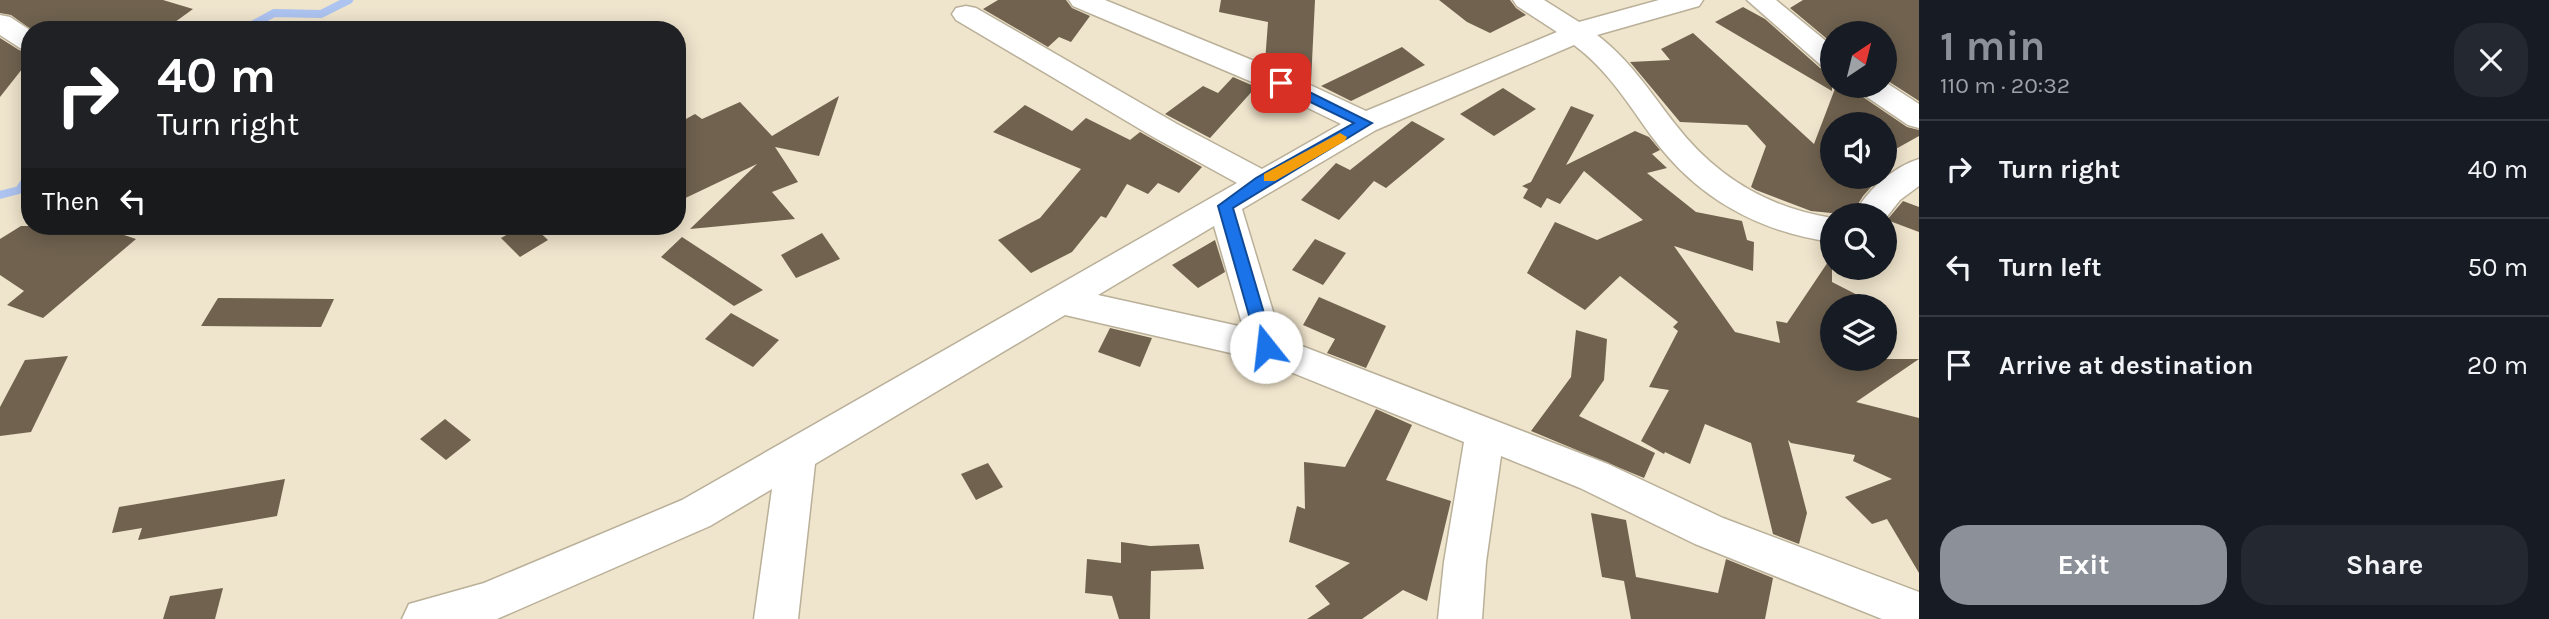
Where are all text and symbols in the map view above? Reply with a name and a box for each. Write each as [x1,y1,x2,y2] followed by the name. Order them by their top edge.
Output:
[1820,21,1897,98] north arrow
[1820,21,1897,371] map controls
[1940,21,2045,71] text: 1 min
[2454,23,2528,97] button: close
[157,47,276,104] text: 40 m
[42,49,133,140] icon: right
[1251,53,1311,113] pin
[1262,64,1300,102] icon: arrive
[1940,72,2070,99] text: 110 m · 20:32
[157,106,299,143] text: Turn right
[1820,112,1897,189] button: sound
[1940,150,1978,188] icon: right
[1999,154,2120,185] text: Turn right
[2468,154,2528,185] text: 40 m
[114,182,152,220] icon: left
[42,186,100,217] text: Then
[1820,203,1897,280] button: search
[1940,248,1978,286] icon: left
[1999,252,2101,283] text: Turn left
[2467,252,2528,283] text: 50 m
[1820,294,1897,371] button: layers
[1229,310,1303,384] position arrow
[1940,346,1978,384] icon: arrive
[1999,350,2253,381] text: Arrive at destination
[2467,350,2528,381] text: 20 m
[1940,525,2227,605] button: Exit
[2241,525,2528,605] button: Share

